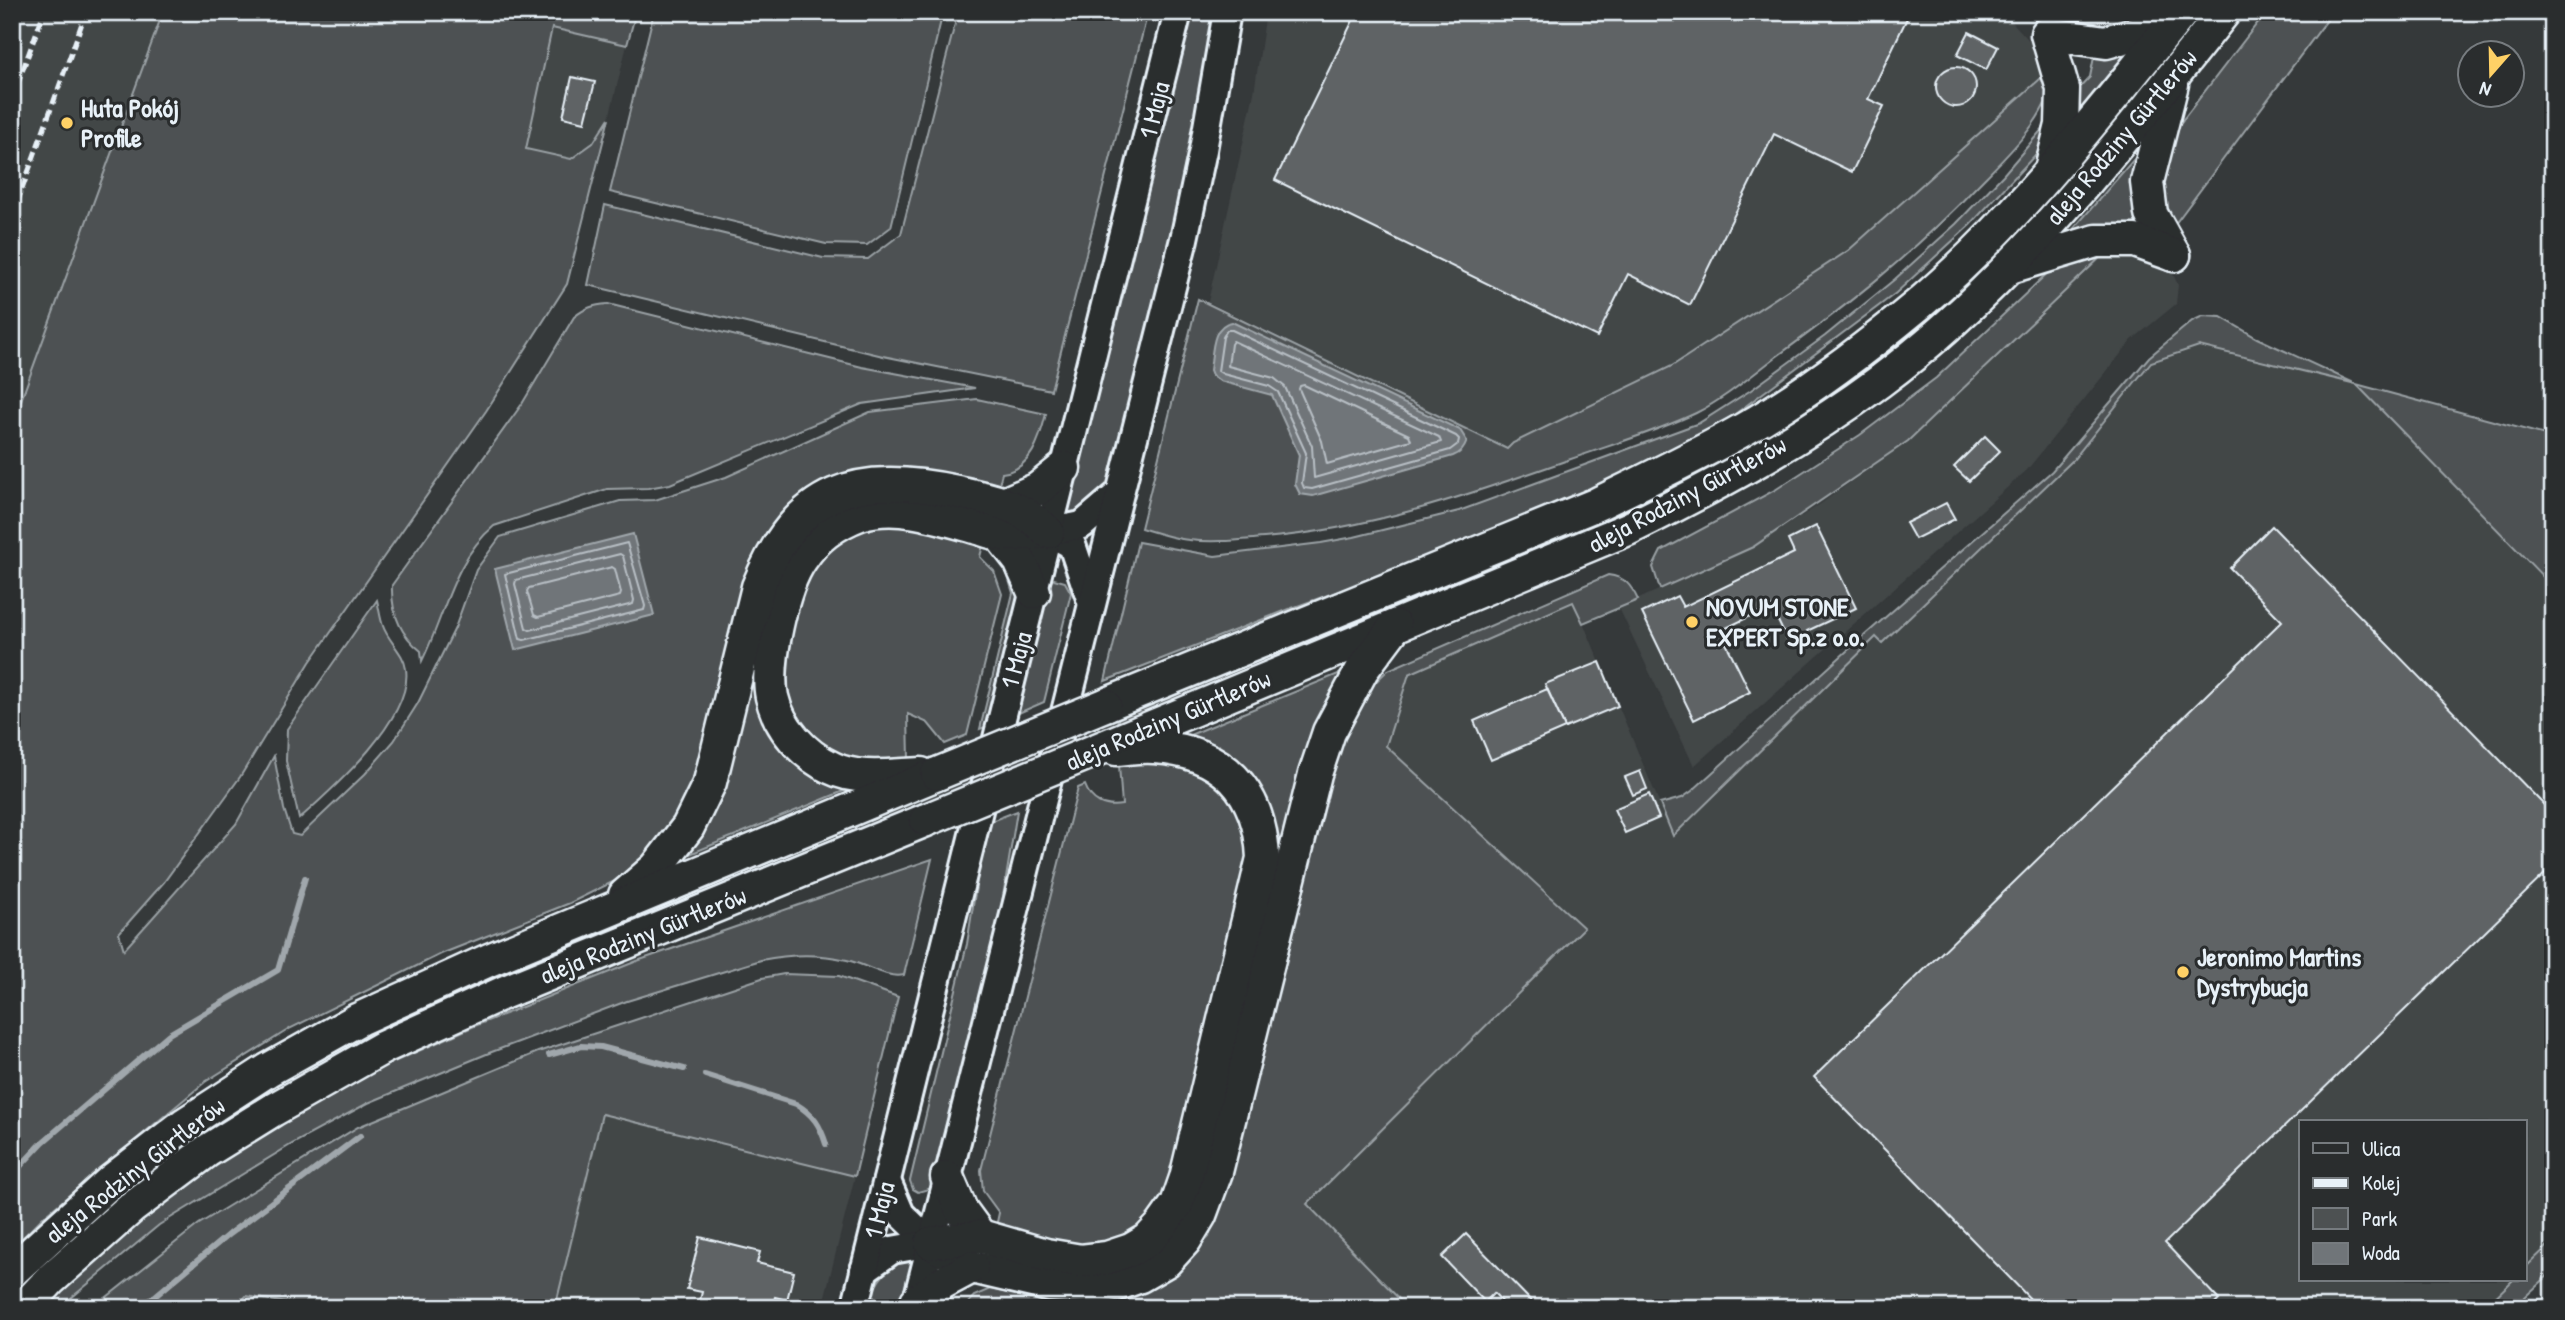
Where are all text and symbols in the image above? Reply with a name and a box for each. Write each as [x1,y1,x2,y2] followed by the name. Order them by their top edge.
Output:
[2456,38,2526,108] north arrow
[2037,41,2205,232] street label: aleja Rodziny Gürtlerów
[2476,76,2494,104] text: N
[1130,78,1177,142] street label: 1 Maja
[81,90,179,155] place label: Huta Pokój Profile
[59,115,75,131] marker: Huta Pokój Profile
[1582,427,1792,561] street label: aleja Rodziny Gürtlerów
[1706,589,1865,655] place label: NOVUM STONE EXPERT Sp.z o.o.
[1684,614,1700,630] marker: NOVUM STONE EXPERT Sp.z o.o.
[991,628,1040,692] street label: 1 Maja
[1060,661,1276,779] street label: aleja Rodziny Gürtlerów
[535,877,751,992] street label: aleja Rodziny Gürtlerów
[2197,939,2361,1005] place label: Jeronimo Martins Dystrybucja
[2175,964,2191,980] marker: Jeronimo Martins Dystrybucja
[37,1088,232,1251] street label: aleja Rodziny Gürtlerów
[2299,1120,2526,1282] legend
[2362,1134,2400,1163] text: Ulica
[2362,1168,2400,1197] text: Kolej
[855,1178,902,1242] street label: 1 Maja
[2362,1204,2397,1233] text: Park
[2362,1238,2400,1267] text: Woda

